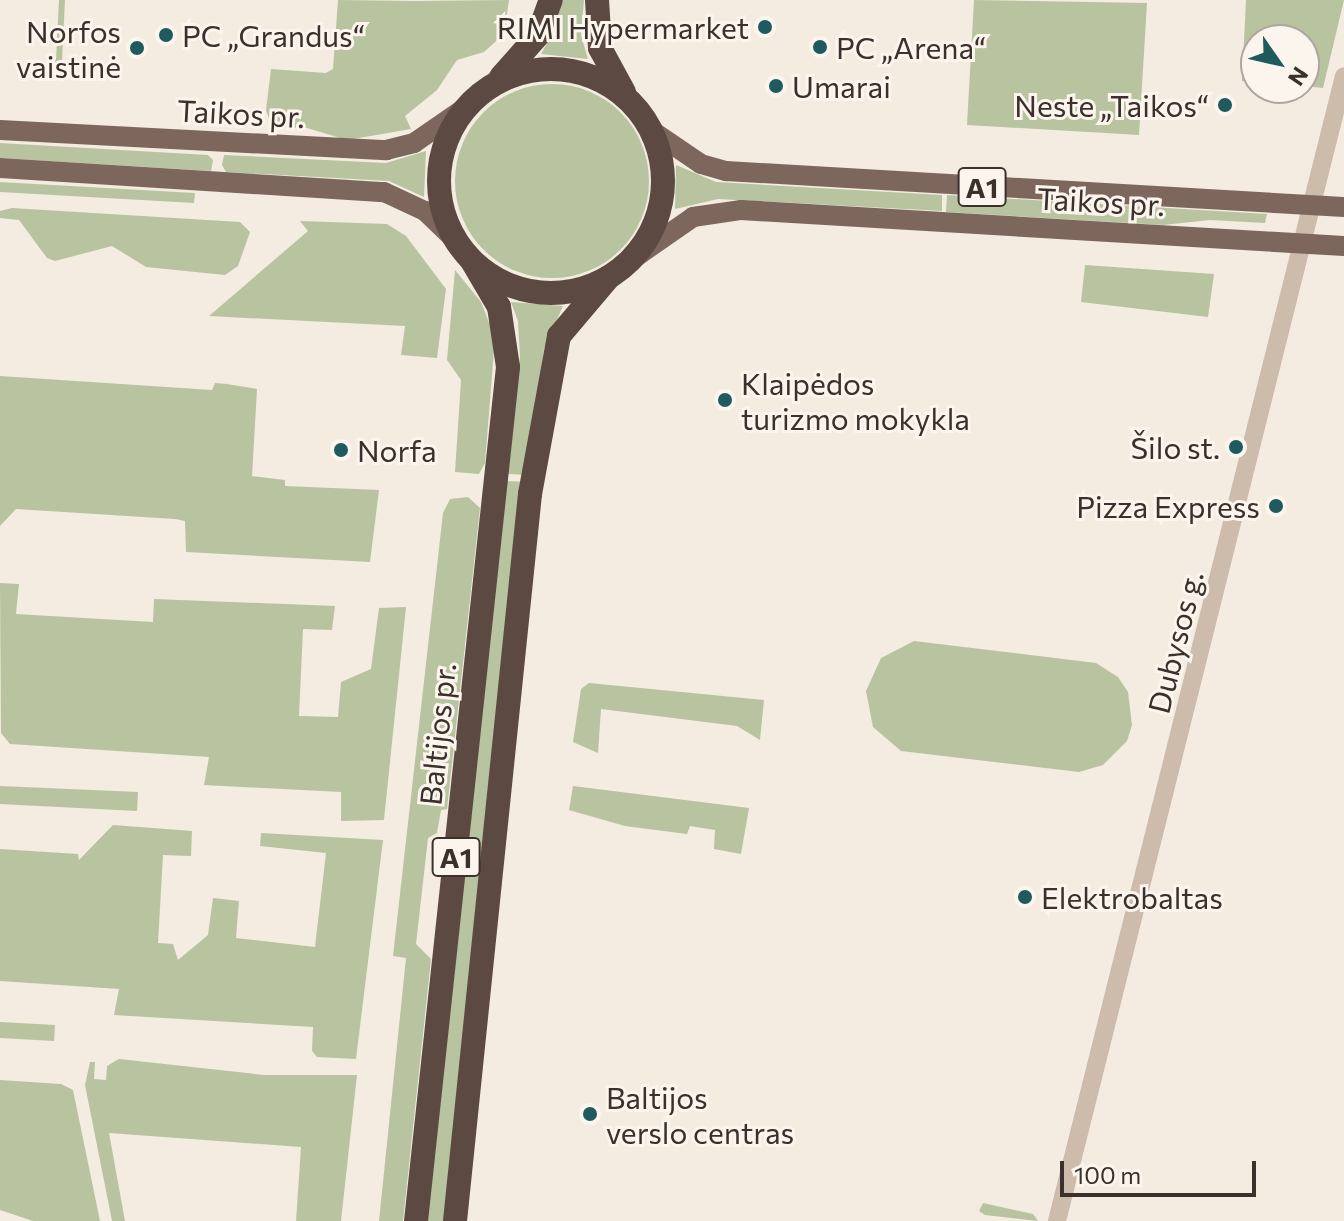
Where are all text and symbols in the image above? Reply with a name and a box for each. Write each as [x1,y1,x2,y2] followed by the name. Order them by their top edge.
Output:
[497,9,749,45] place label: RIMI Hypermarket
[16,13,121,84] place label: Norfos vaistinė
[182,17,365,53] place label: PC „Grandus“
[756,18,774,36] marker: RIMI Hypermarket
[1240,24,1320,104] north arrow
[157,26,175,44] marker: PC „Grandus“
[836,29,986,65] place label: PC „Arena“
[811,38,829,56] marker: PC „Arena“
[128,39,146,57] marker: Norfos vaistinė
[1283,62,1314,91] text: N
[792,68,891,104] place label: Umarai
[767,77,785,95] marker: Umarai
[1014,87,1209,123] place label: Neste „Taikos“
[176,92,306,134] street label: Taikos pr.
[1216,96,1234,114] marker: Neste „Taikos“
[956,163,1008,211] road number: A1
[1036,180,1166,222] street label: Taikos pr.
[741,365,970,436] place label: Klaipėdos turizmo mokykla
[716,391,734,409] marker: Klaipėdos turizmo mokykla
[1130,429,1220,465] place label: Šilo st.
[357,432,437,468] place label: Norfa
[1227,438,1245,456] marker: Šilo st.
[332,441,350,459] marker: Norfa
[1076,488,1260,524] place label: Pizza Express
[1267,497,1285,515] marker: Pizza Express
[1140,567,1210,717] street label: Dubysos g.
[412,661,462,807] street label: Baltijos pr.
[430,833,482,881] road number: A1
[1041,879,1223,915] place label: Elektrobaltas
[1016,888,1034,906] marker: Elektrobaltas
[606,1079,794,1150] place label: Baltijos verslo centras
[581,1105,599,1123] marker: Baltijos verslo centras
[1064,1145,1260,1195] scale bar
[1074,1160,1141,1189] text: 100 m

